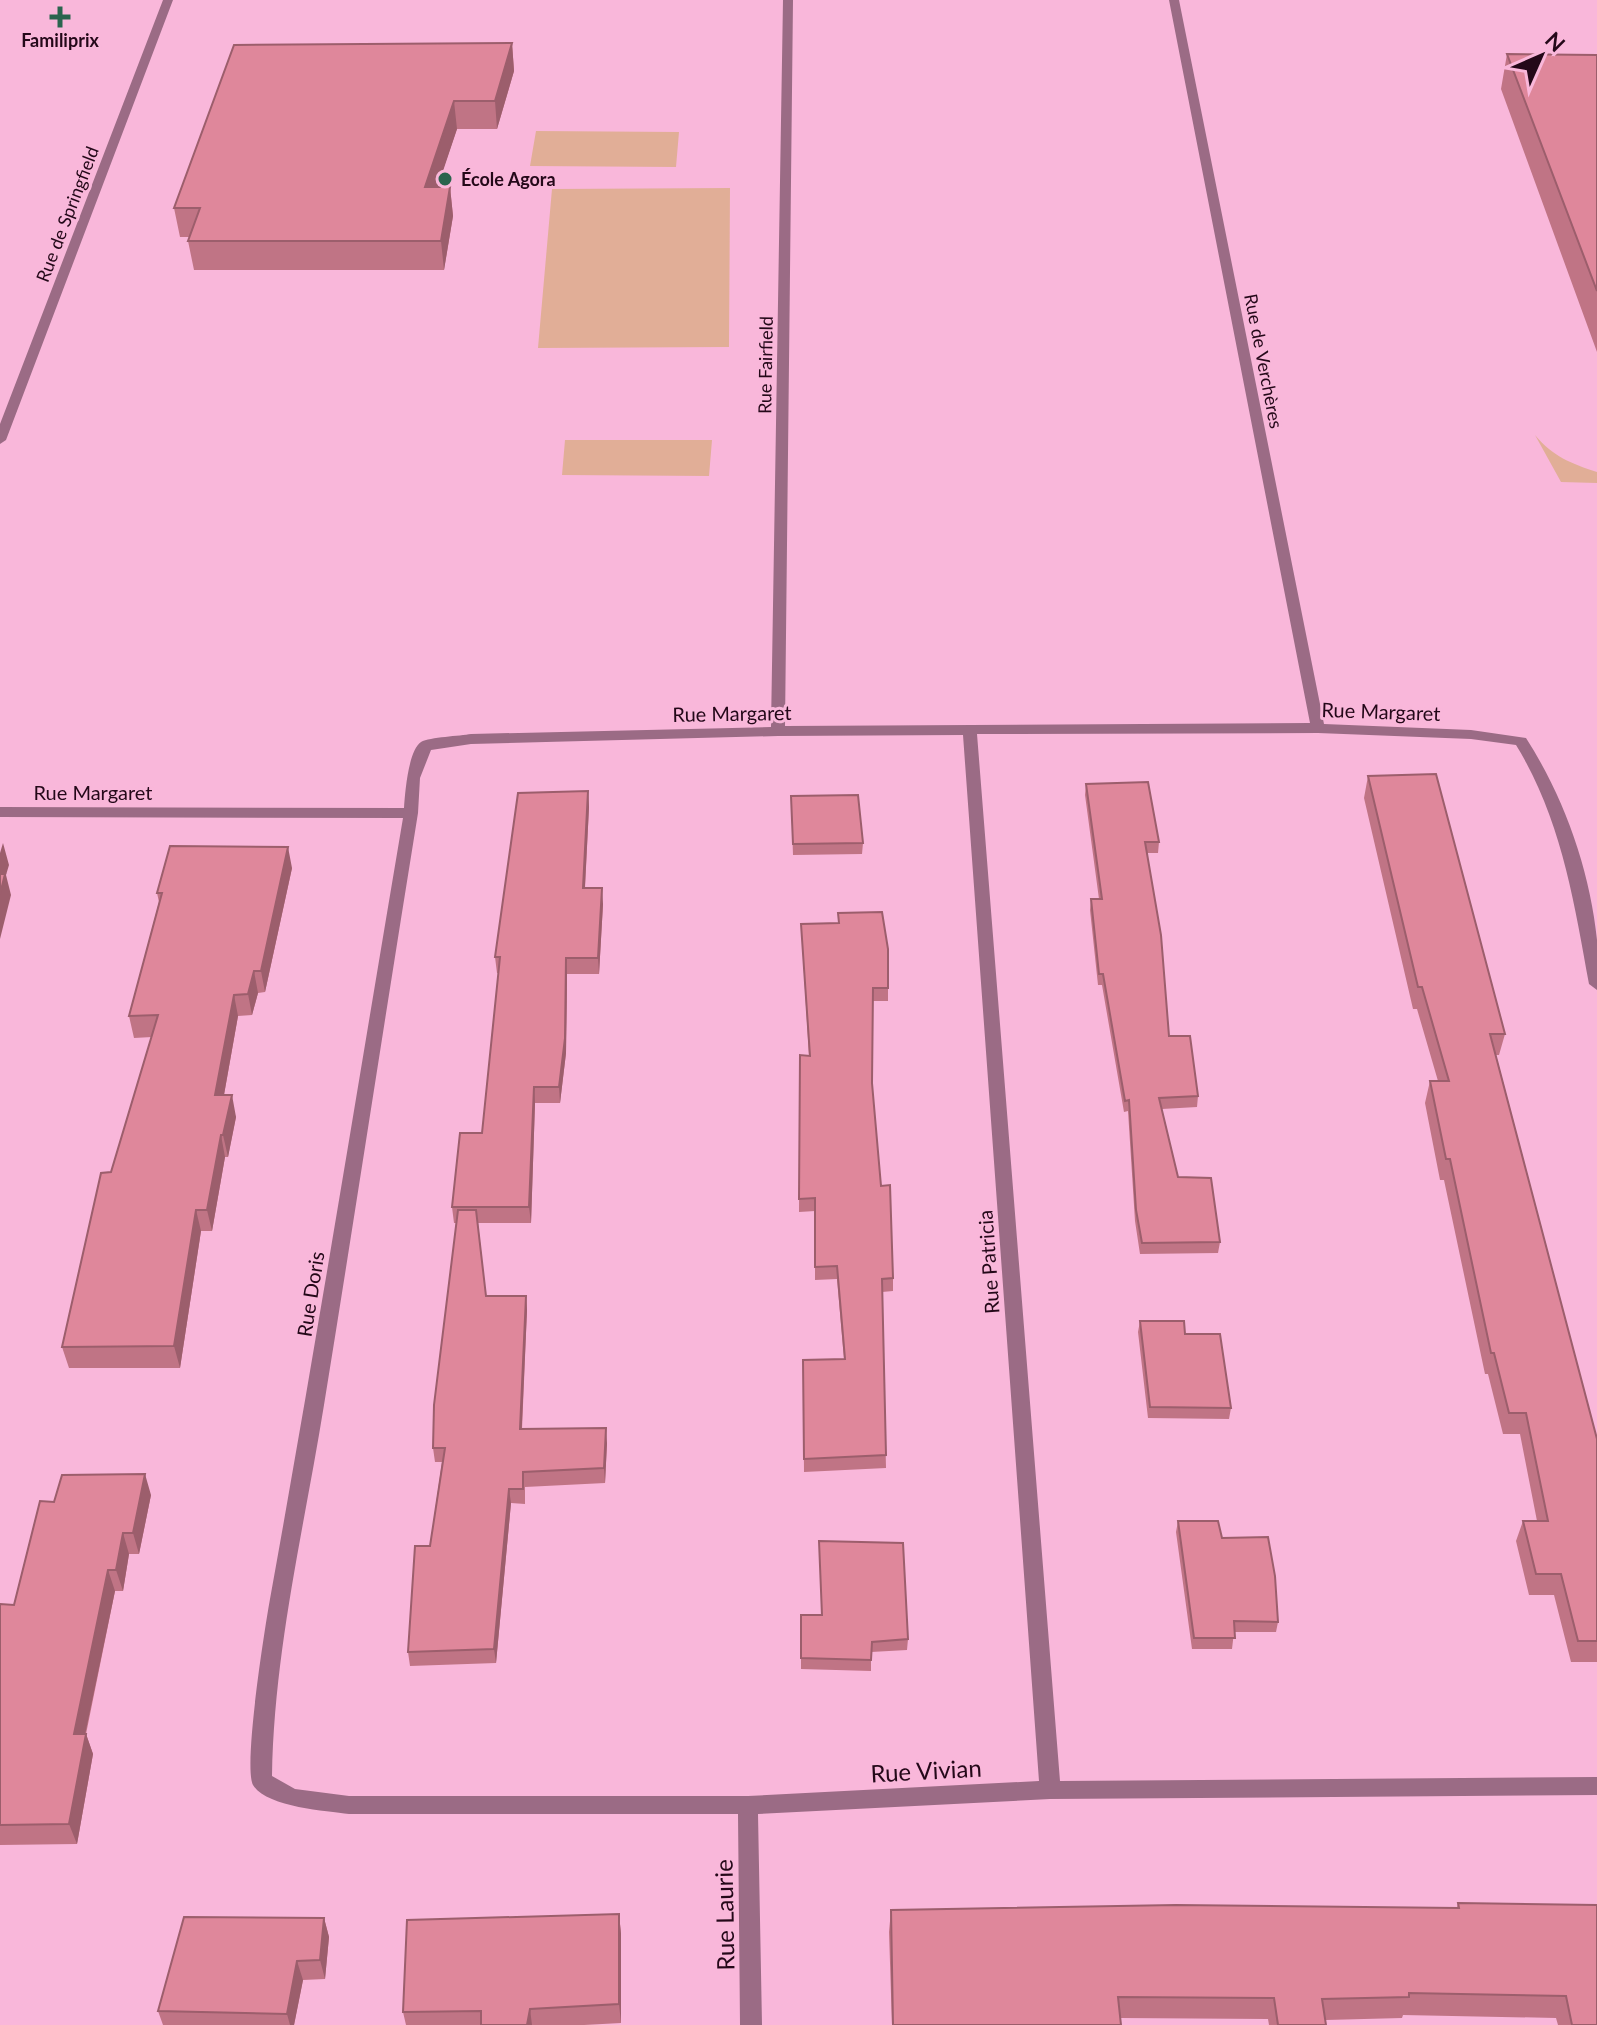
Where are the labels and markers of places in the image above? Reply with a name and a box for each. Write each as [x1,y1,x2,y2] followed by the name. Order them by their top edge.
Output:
[51,8,69,26] marker: Familiprix
[21,29,99,51] place label: Familiprix
[461,168,556,190] place label: École Agora
[436,170,454,188] marker: École Agora

